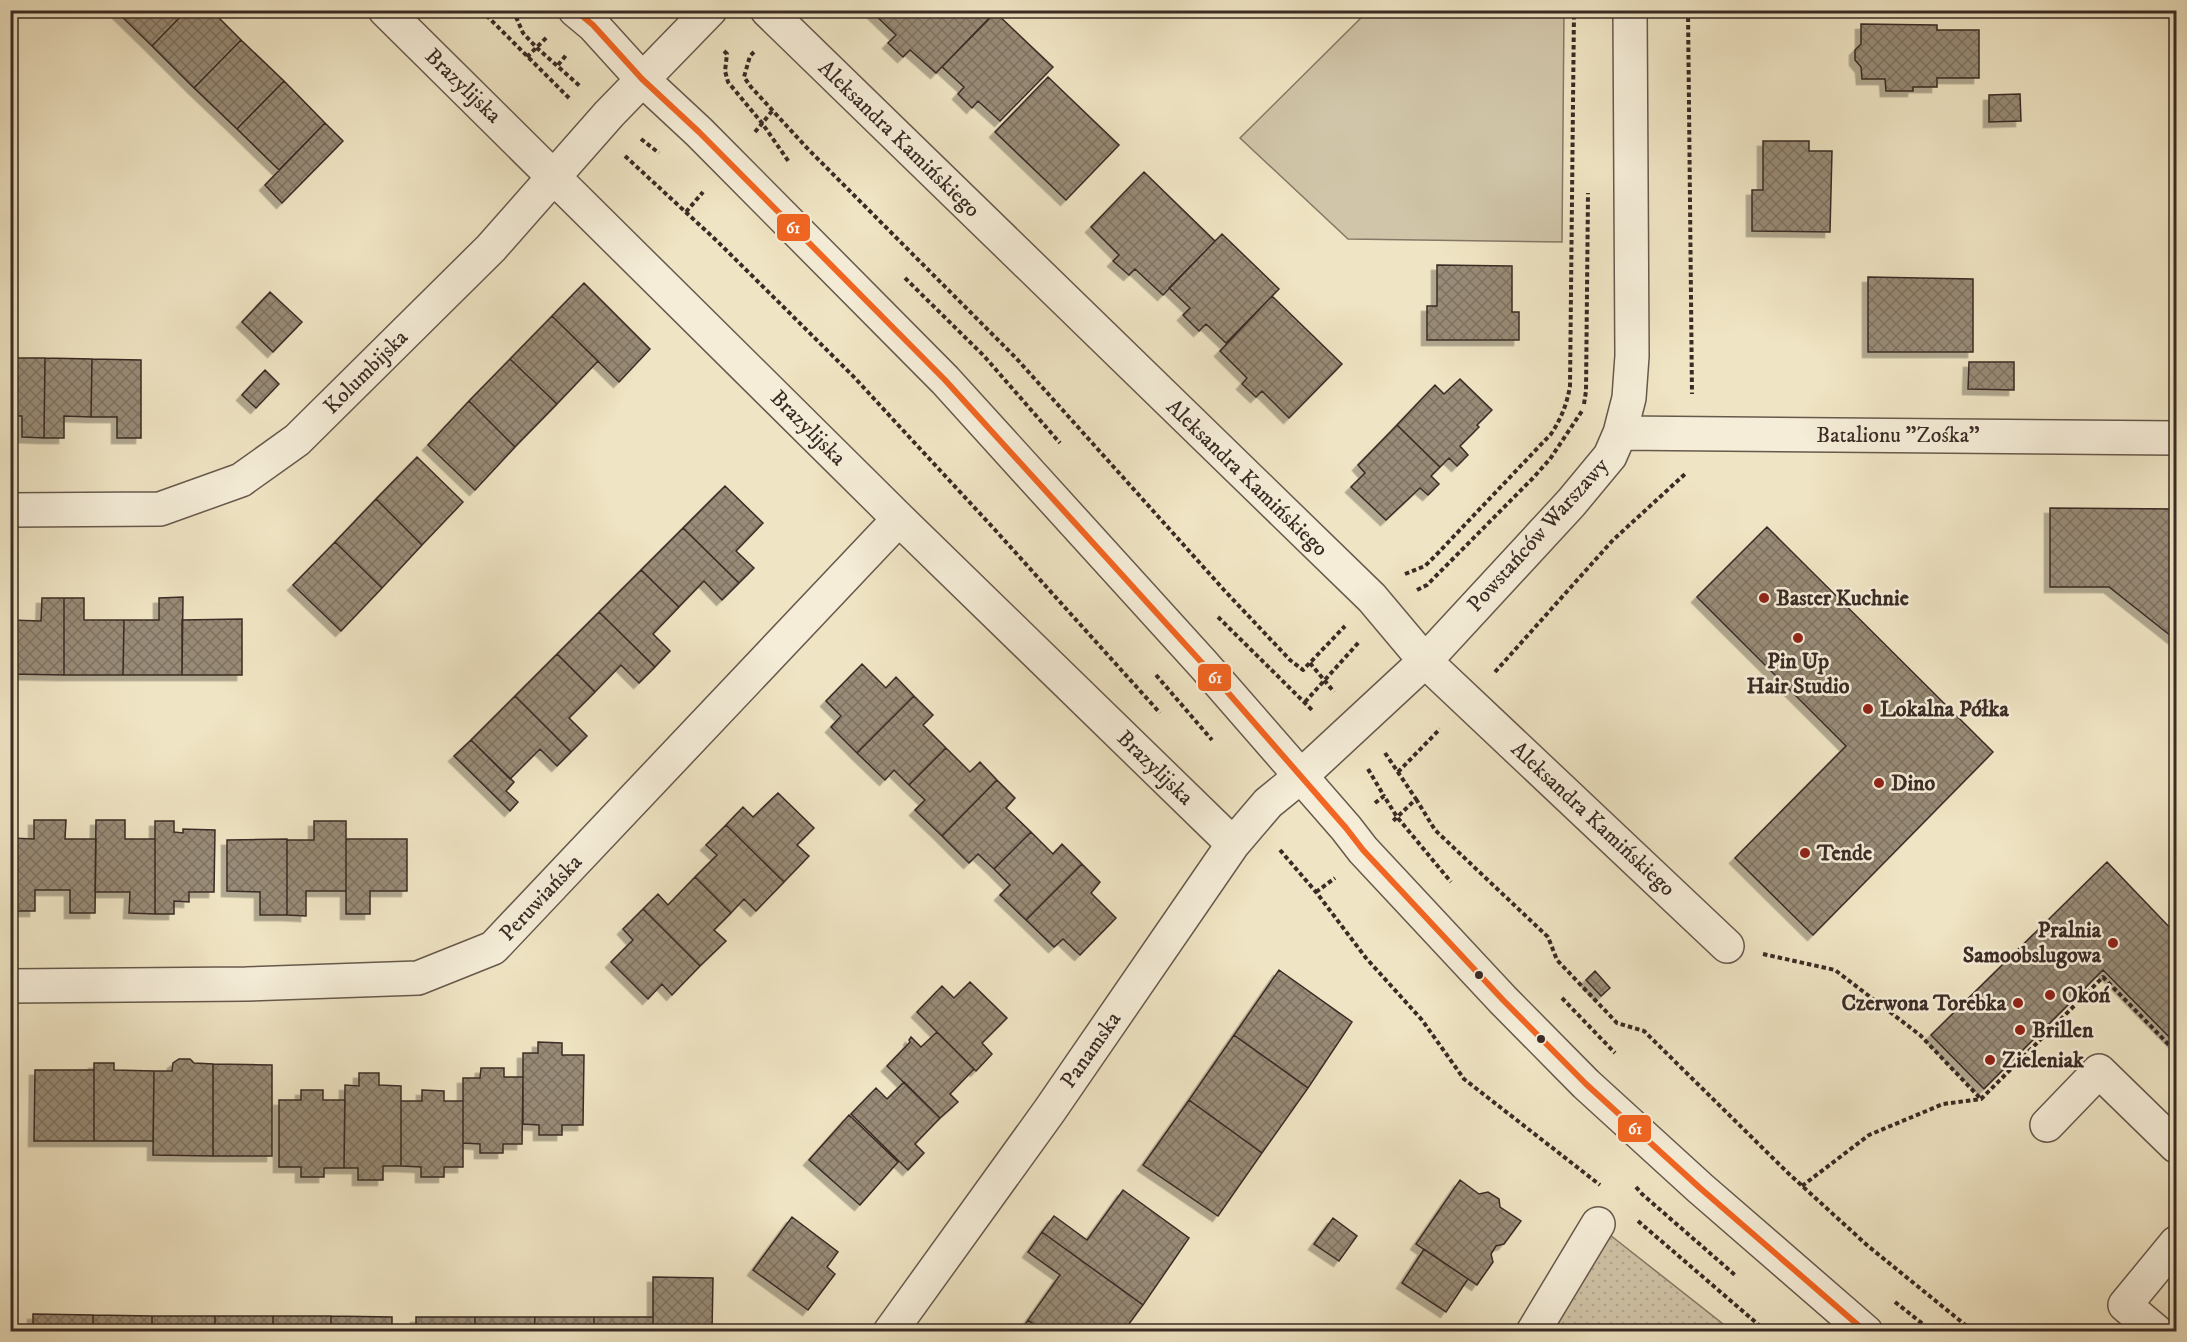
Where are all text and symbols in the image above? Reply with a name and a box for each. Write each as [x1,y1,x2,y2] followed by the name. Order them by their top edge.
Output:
[419,43,507,130] street label: Brazylijska
[812,55,986,223] street label: Aleksandra Kamińskiego
[776,213,811,242] line badge: 61
[786,218,800,238] text: 61
[318,324,414,420] street label: Kolumbijska
[765,385,852,472] street label: Brazylijska
[1160,394,1334,562] street label: Aleksandra Kamińskiego
[1816,422,1980,449] street label: Batalionu "Zośka"
[1462,452,1615,618] street label: Powstańców Warszawy
[1776,585,1909,612] place label: Baster Kuchnie
[1757,591,1771,605] marker: Baster Kuchnie
[1791,631,1805,645] marker: Pin Up Hair Studio
[1747,648,1850,700] place label: Pin Up Hair Studio
[1197,663,1232,692] line badge: 61
[1208,668,1222,688] text: 61
[1880,696,2009,723] place label: Lokalna Półka
[1861,702,1875,716] marker: Lokalna Półka
[1111,725,1199,812] street label: Brazylijska
[1505,736,1681,902] street label: Aleksandra Kamińskiego
[1891,770,1935,797] place label: Dino
[1872,776,1886,790] marker: Dino
[1816,840,1872,867] place label: Tende
[1798,846,1812,860] marker: Tende
[494,849,588,947] street label: Peruwiańska
[1963,917,2102,969] place label: Pralnia Samoobslugowa
[2106,936,2120,950] marker: Pralnia Samoobslugowa
[1473,969,1485,981] unlabelled marker
[2062,982,2111,1009] place label: Okoń
[2043,988,2057,1002] marker: Okoń
[1841,990,2007,1017] place label: Czerwona Torebka
[2011,996,2025,1010] marker: Czerwona Torebka
[1055,1006,1127,1093] street label: Panamska
[2032,1017,2094,1044] place label: Brillen
[2013,1023,2027,1037] marker: Brillen
[1535,1033,1547,1045] unlabelled marker
[2002,1047,2085,1074] place label: Zieleniak
[1983,1053,1997,1067] marker: Zieleniak
[1617,1114,1652,1143] line badge: 61
[1628,1119,1642,1139] text: 61

